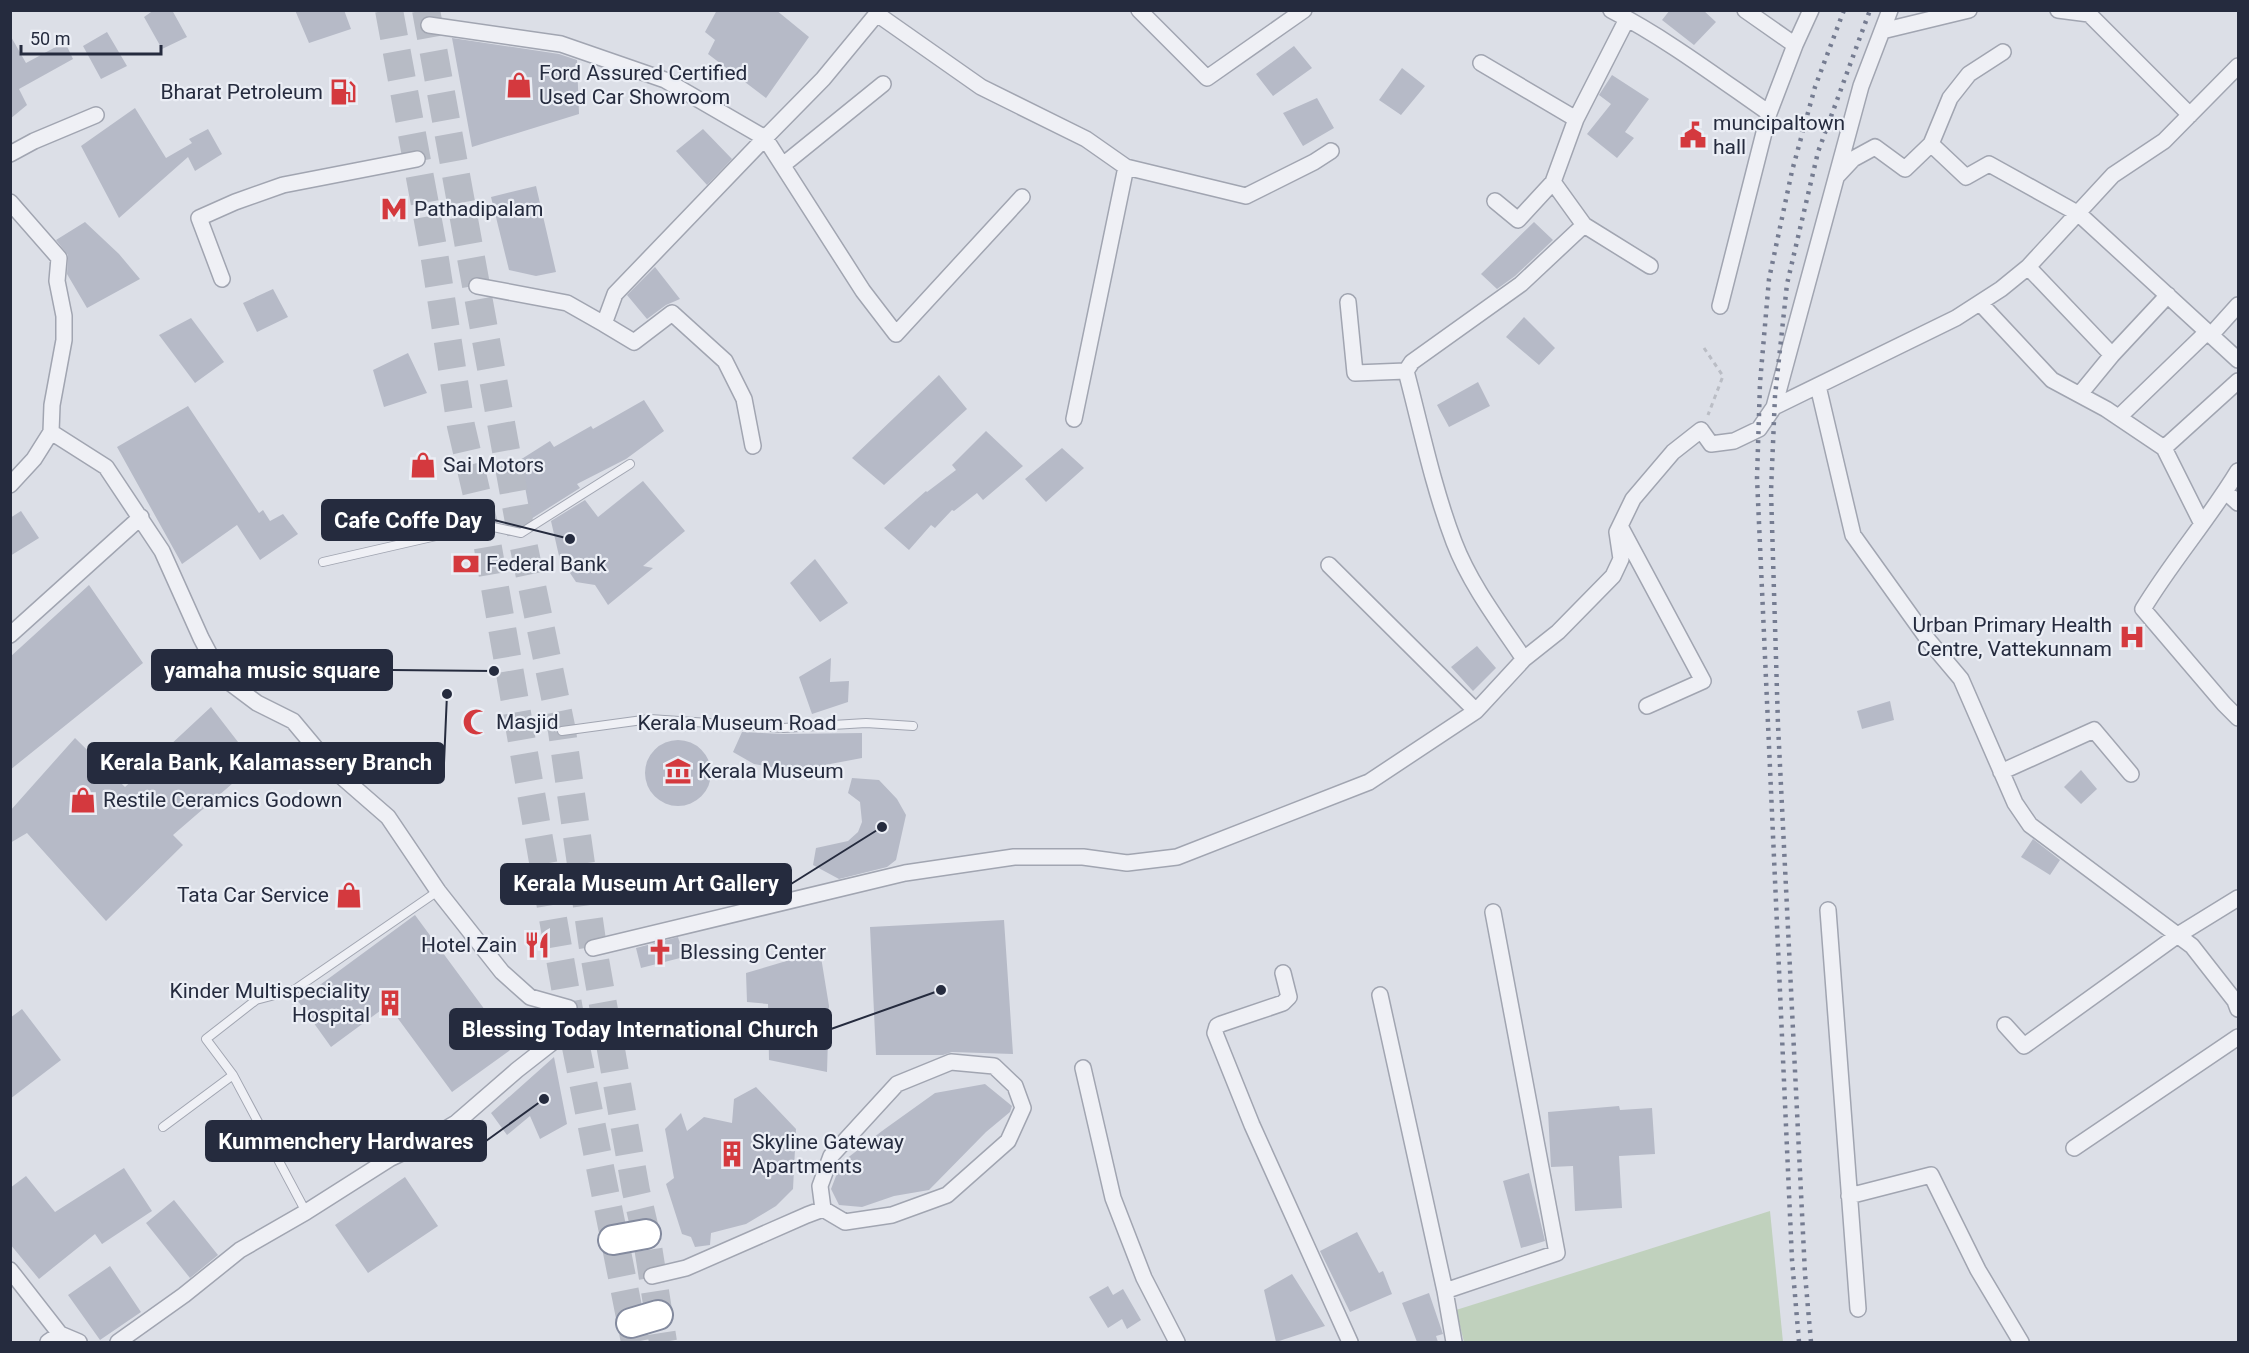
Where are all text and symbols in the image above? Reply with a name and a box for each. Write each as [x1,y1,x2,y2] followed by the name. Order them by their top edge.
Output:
[21,18,160,56] scale bar
[30,28,70,49] text: 50 m
[539,61,747,109] place label: Ford Assured Certified Used Car Showroom
[504,70,534,100] shop icon: Ford Assured Certified Used Car Showroom
[328,77,358,107] fuel station icon: Bharat Petroleum
[160,80,323,104] place label: Bharat Petroleum
[1713,111,1845,159] place label: muncipaltown hall
[1678,120,1708,150] public building icon: muncipaltown hall
[379,194,409,224] metro station icon: Pathadipalam
[414,197,544,221] place label: Pathadipalam
[408,450,438,480] shop icon: Sai Motors
[443,453,544,477] place label: Sai Motors
[322,500,494,540] callout: Cafe Coffe Day
[334,508,483,533] text: Cafe Coffe Day
[451,549,481,579] bank icon: Federal Bank
[486,552,607,576] place label: Federal Bank
[1912,613,2112,661] place label: Urban Primary Health Centre, Vattekunnam
[2117,622,2147,652] hospital icon: Urban Primary Health Centre, Vattekunnam
[152,650,392,690] callout: yamaha music square
[164,658,380,683] text: yamaha music square
[461,707,491,737] mosque icon: Masjid
[496,710,559,734] place label: Masjid
[637,711,837,735] street label: Kerala Museum Road
[88,743,444,783] callout: Kerala Bank, Kalamassery Branch
[100,750,432,775] text: Kerala Bank, Kalamassery Branch
[663,756,693,786] museum icon: Kerala Museum
[698,759,844,783] place label: Kerala Museum
[68,785,98,815] shop icon: Restile Ceramics Godown
[103,788,342,812] place label: Restile Ceramics Godown
[501,864,791,904] callout: Kerala Museum Art Gallery
[513,871,780,896] text: Kerala Museum Art Gallery
[334,880,364,910] shop icon: Tata Car Service
[177,883,329,907] place label: Tata Car Service
[522,930,552,960] restaurant icon: Hotel Zain
[421,933,517,957] place label: Hotel Zain
[645,937,675,967] church icon: Blessing Center
[680,940,826,964] place label: Blessing Center
[170,979,370,1027] place label: Kinder Multispeciality Hospital
[375,988,405,1018] building icon: Kinder Multispeciality Hospital
[450,1009,831,1049] callout: Blessing Today International Church
[462,1017,818,1042] text: Blessing Today International Church
[206,1121,486,1161] callout: Kummenchery Hardwares
[218,1129,474,1154] text: Kummenchery Hardwares
[752,1130,904,1178] place label: Skyline Gateway Apartments
[717,1139,747,1169] building icon: Skyline Gateway Apartments

